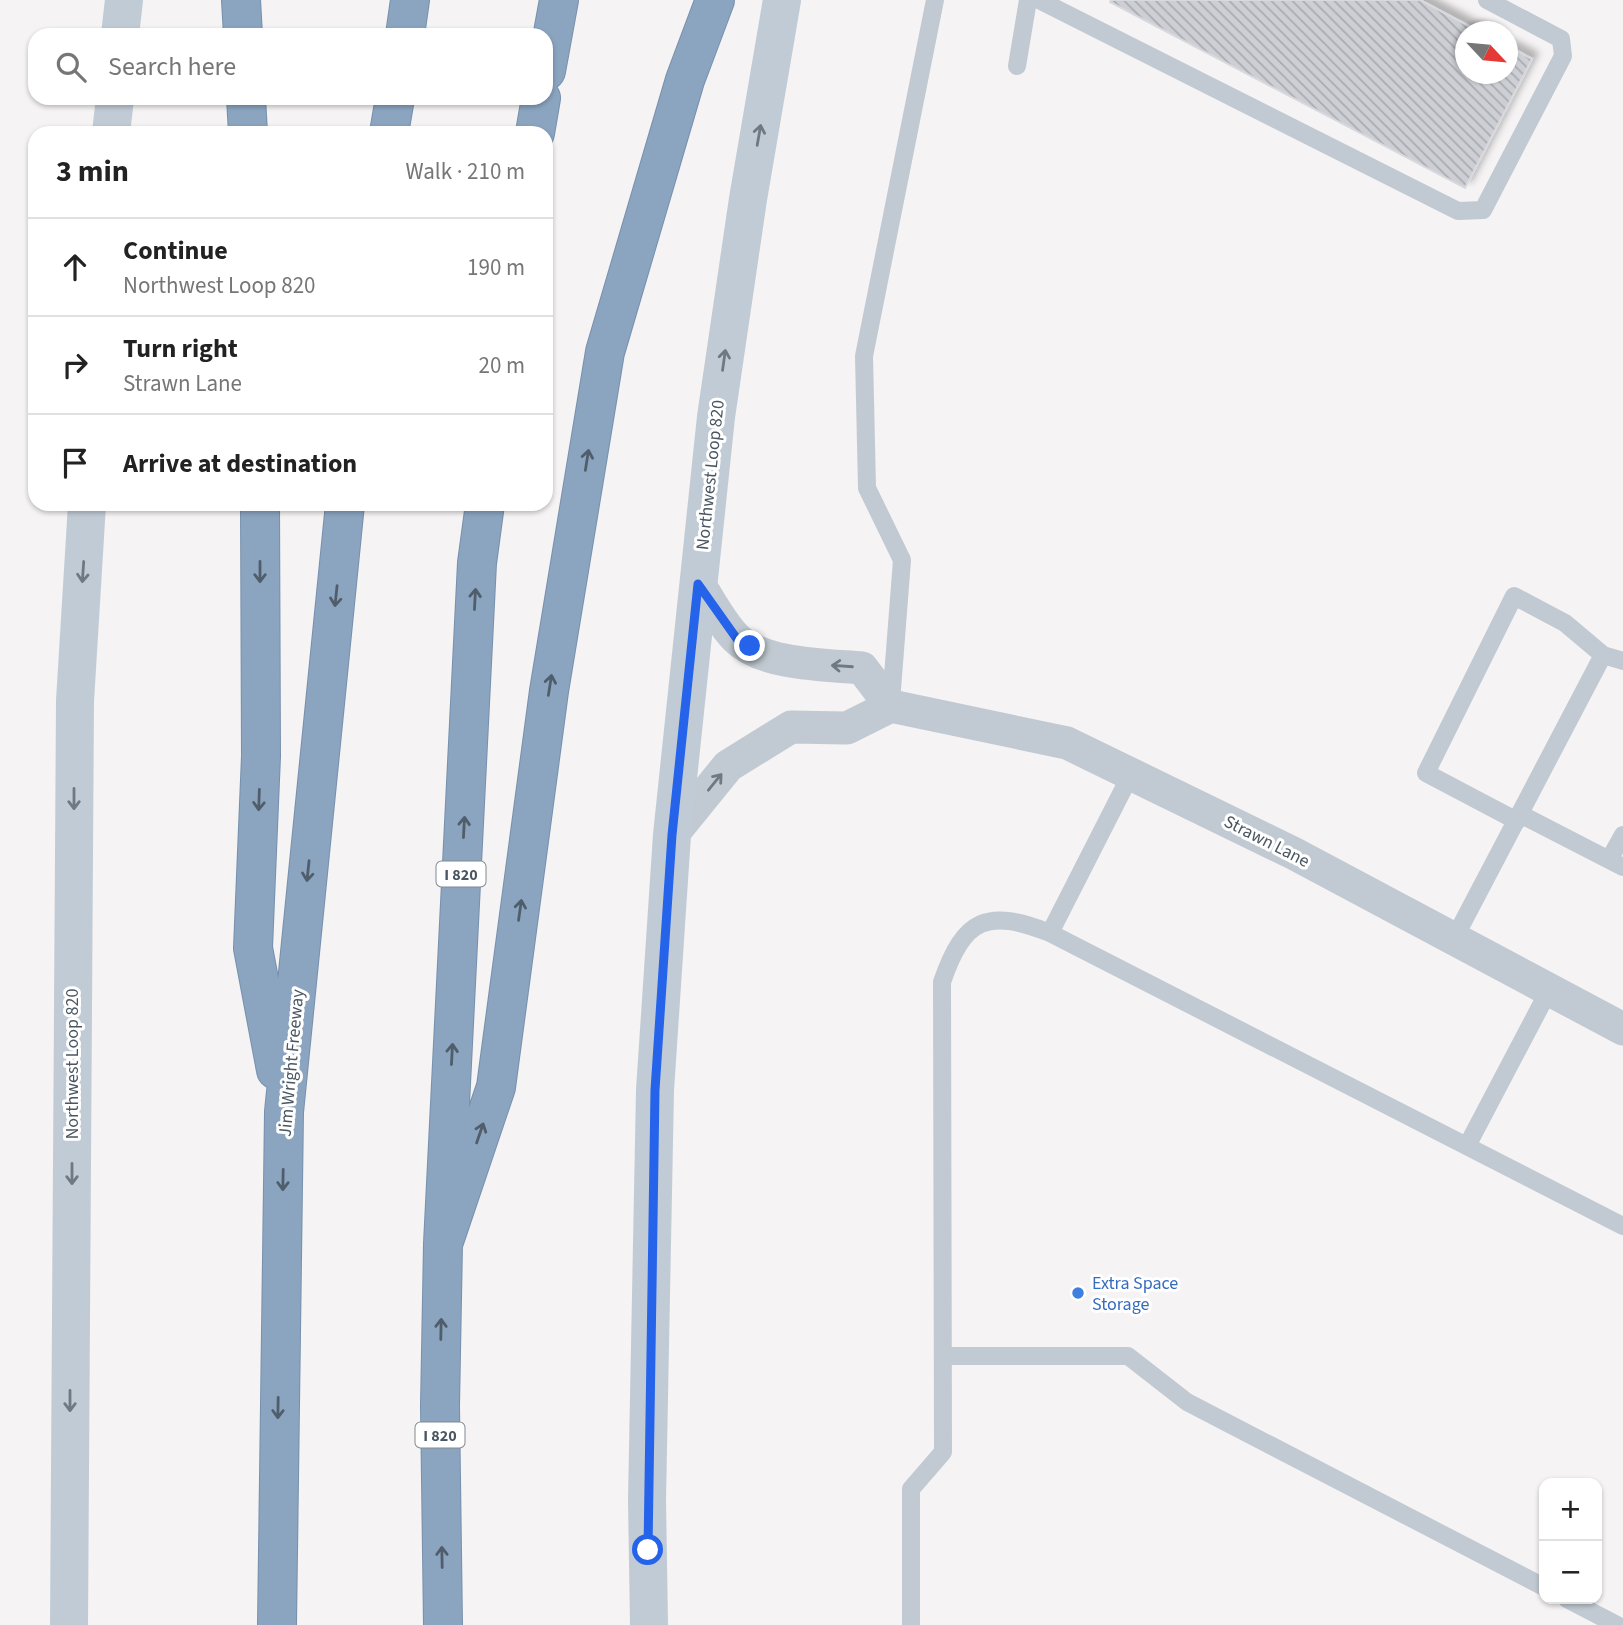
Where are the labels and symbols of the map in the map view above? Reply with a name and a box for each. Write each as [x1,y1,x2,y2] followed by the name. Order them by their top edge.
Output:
[1455,21,1518,84] north arrow
[753,124,766,147] one-way arrow
[718,349,731,372] one-way arrow
[690,399,731,551] street label: Northwest Loop 820
[581,449,594,472] one-way arrow
[76,560,89,583] one-way arrow
[253,560,267,583] one-way arrow
[329,584,342,607] one-way arrow
[469,588,482,611] one-way arrow
[734,630,765,661] route end
[831,659,853,672] one-way arrow
[544,674,557,696] one-way arrow
[708,773,723,791] one-way arrow
[67,788,81,811] one-way arrow
[253,788,266,811] one-way arrow
[1220,809,1314,874] street label: Strawn Lane
[457,815,470,838] one-way arrow
[302,860,315,882] one-way arrow
[436,862,486,887] road number: I 820
[513,899,526,922] one-way arrow
[273,988,310,1138] street label: Jim Wright Freeway
[60,989,85,1139] street label: Northwest Loop 820
[446,1043,459,1066] one-way arrow
[475,1123,488,1145] one-way arrow
[65,1162,79,1185] one-way arrow
[276,1169,289,1192] one-way arrow
[1092,1271,1178,1317] place label: Extra Space Storage
[1070,1285,1086,1301] marker: Extra Space Storage
[434,1318,448,1341] one-way arrow
[64,1390,77,1413] one-way arrow
[272,1396,285,1419] one-way arrow
[416,1422,464,1448] road number: I 820
[632,1534,663,1565] route start
[435,1546,449,1569] one-way arrow

